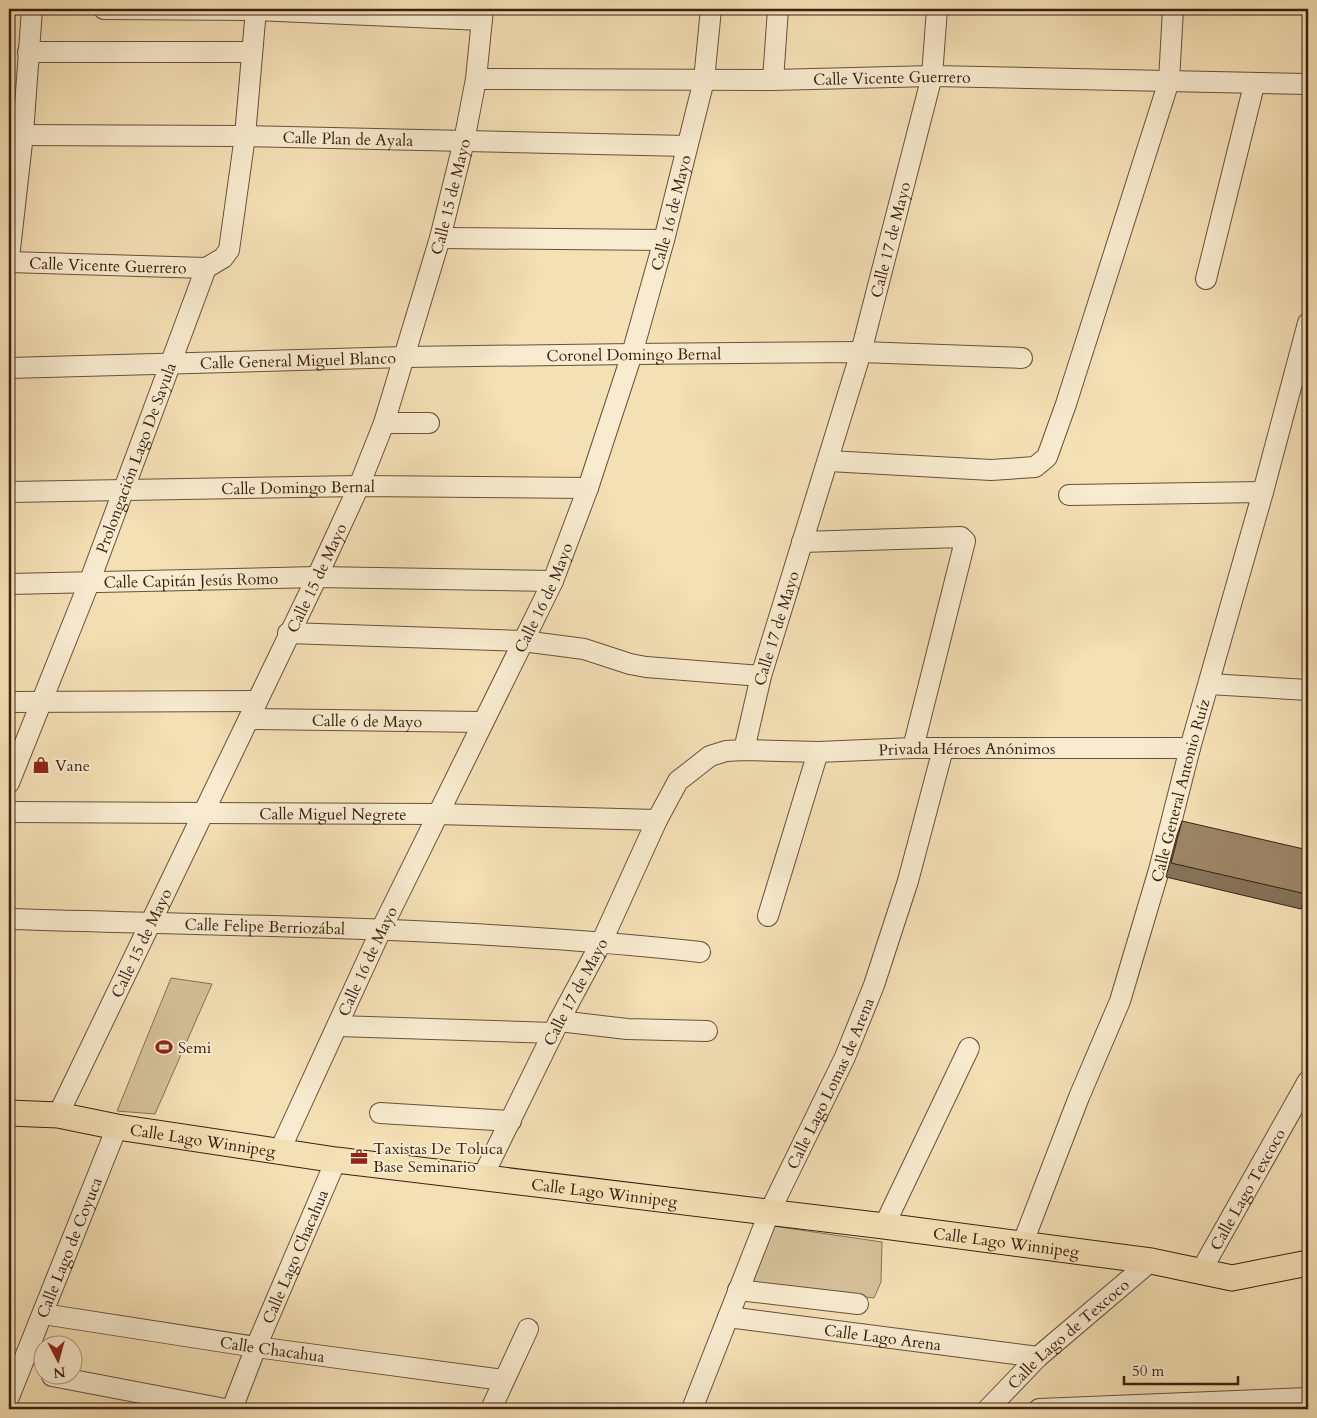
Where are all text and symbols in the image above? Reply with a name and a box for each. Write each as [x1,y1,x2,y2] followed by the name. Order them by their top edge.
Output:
[813,66,971,91] street label: Calle Vicente Guerrero
[282,127,414,152] street label: Calle Plan de Ayala
[426,136,476,258] street label: Calle 15 de Mayo
[646,152,697,273] street label: Calle 16 de Mayo
[865,179,916,300] street label: Calle 17 de Mayo
[29,253,187,279] street label: Calle Vicente Guerrero
[546,343,721,367] street label: Coronel Domingo Bernal
[200,347,397,375] street label: Calle General Miguel Blanco
[91,360,182,557] street label: Prolongación Lago De Sayula
[221,476,375,500] street label: Calle Domingo Bernal
[282,520,352,637] street label: Calle 15 de Mayo
[509,540,579,657] street label: Calle 16 de Mayo
[103,568,279,594] street label: Calle Capitán Jesús Romo
[749,568,805,688] street label: Calle 17 de Mayo
[1146,696,1215,885] street label: Calle General Antonio Ruíz
[312,710,423,733] street label: Calle 6 de Mayo
[878,738,1055,761] street label: Privada Héroes Anónimos
[31,755,51,775] shop icon: Vane
[55,755,90,777] place label: Vane
[259,803,407,826] street label: Calle Miguel Negrete
[106,885,178,1002] street label: Calle 15 de Mayo
[333,903,403,1020] street label: Calle 16 de Mayo
[184,914,346,940] street label: Calle Felipe Berriozábal
[539,934,614,1050] street label: Calle 17 de Mayo
[782,995,880,1173] street label: Calle Lago Lomas de Arena
[154,1037,174,1057] sports icon: Semi
[178,1037,212,1059] place label: Semi
[128,1119,277,1163] street label: Calle Lago Winnipeg
[1205,1125,1291,1254] street label: Calle Lago Texcoco
[373,1138,503,1178] place label: Taxistas De Toluca Base Seminario
[349,1147,369,1167] office icon: Taxistas De Toluca Base Seminario
[32,1174,108,1322] street label: Calle Lago de Coyuca
[530,1174,679,1213] street label: Calle Lago Winnipeg
[257,1186,334,1327] street label: Calle Lago Chacahua
[932,1223,1080,1263] street label: Calle Lago Winnipeg
[1003,1274,1134,1394] street label: Calle Lago de Texcoco
[823,1320,943,1356] street label: Calle Lago Arena
[218,1332,326,1368] street label: Calle Chacahua
[32,1336,82,1386] north arrow
[1124,1353,1238,1385] scale bar
[1132,1361,1164,1381] text: 50 m
[52,1362,66,1383] text: N

